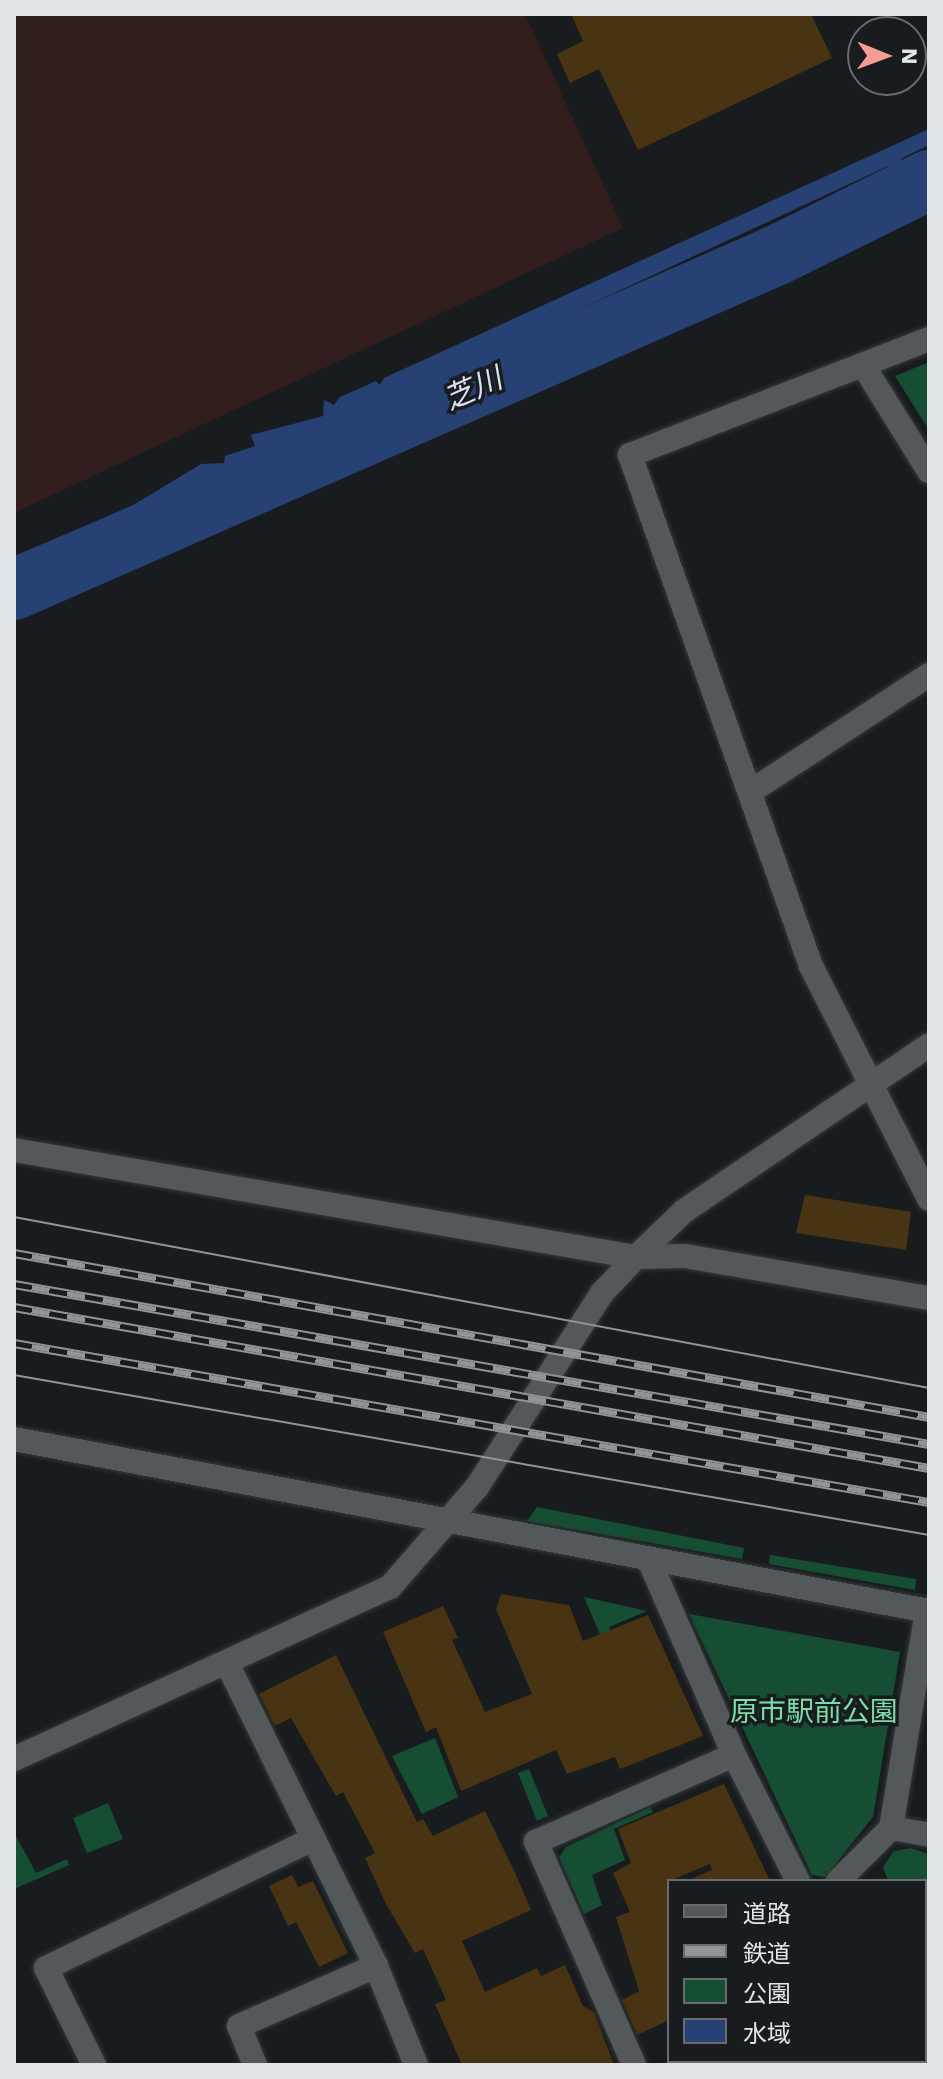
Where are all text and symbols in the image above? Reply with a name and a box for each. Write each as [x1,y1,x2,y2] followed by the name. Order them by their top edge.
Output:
[847,16,927,96] north arrow
[897,48,922,65] text: N
[438,360,508,418] water label: 芝川
[730,1695,898,1729] park label: 原市駅前公園
[667,1879,927,2063] legend
[743,1900,791,1928] text: 道路
[743,1940,791,1968] text: 鉄道
[743,1980,791,2008] text: 公園
[743,2020,791,2048] text: 水域

